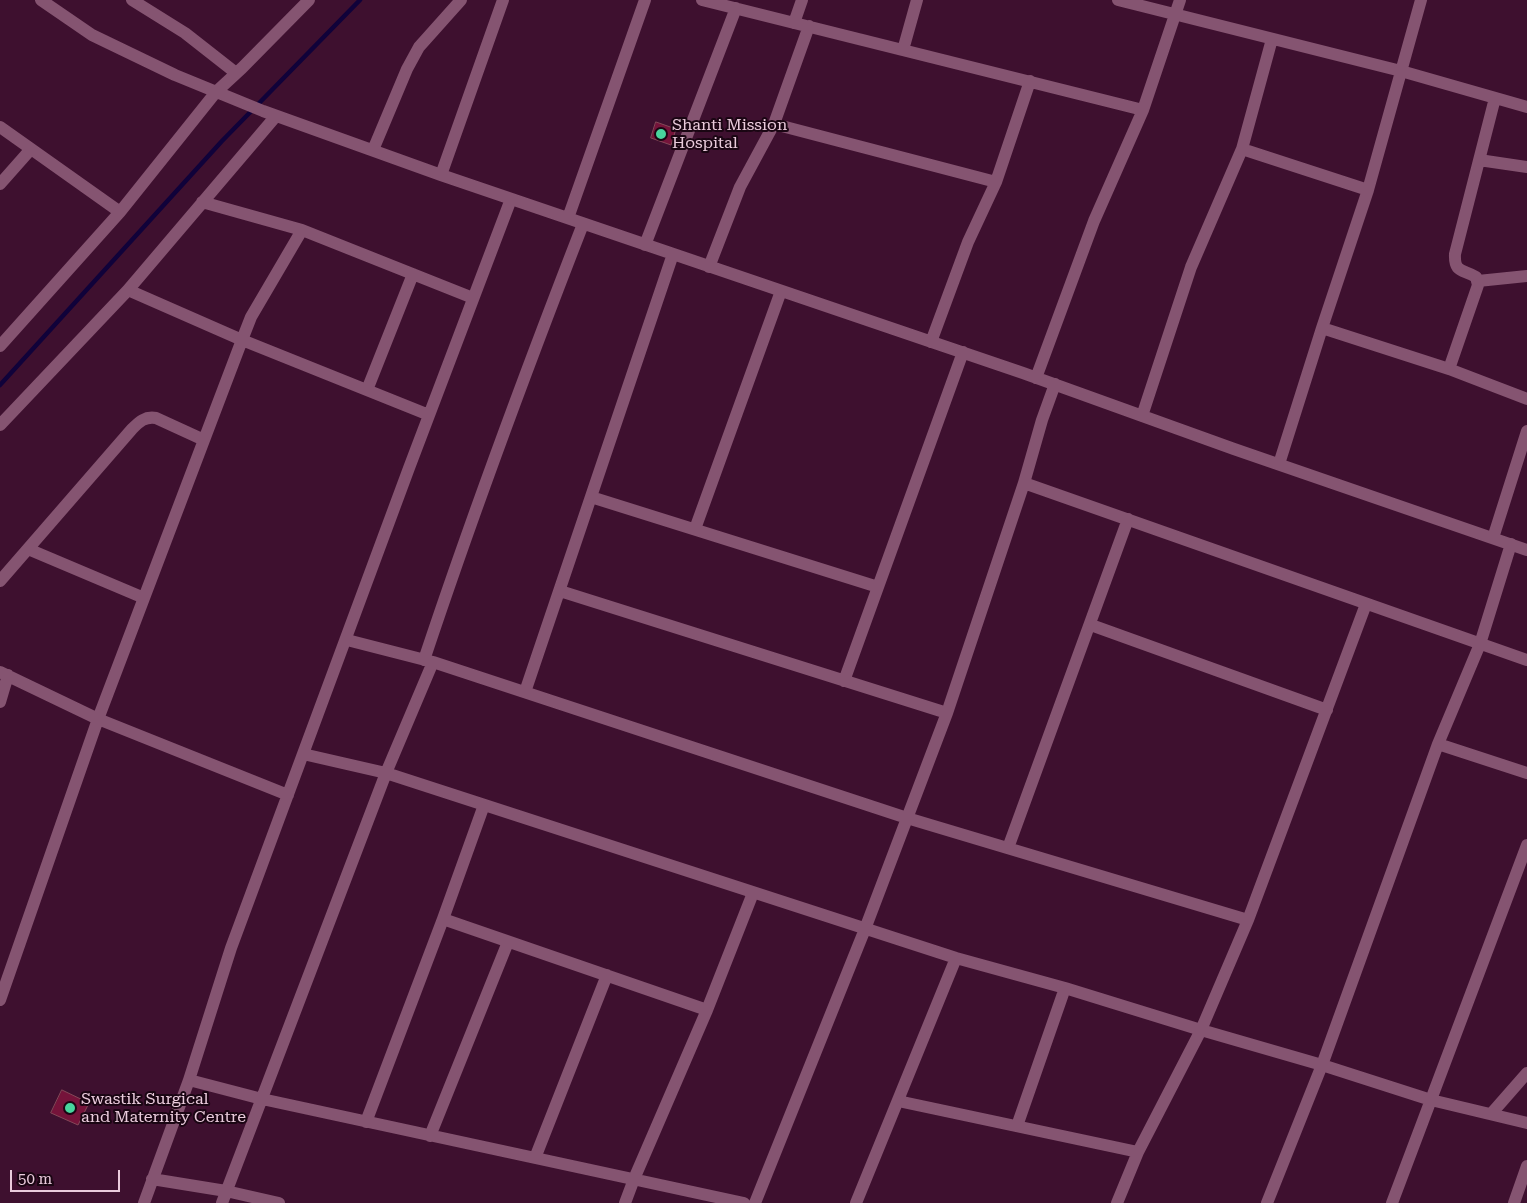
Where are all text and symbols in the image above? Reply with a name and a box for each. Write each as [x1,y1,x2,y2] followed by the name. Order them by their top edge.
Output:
[672,115,787,153] place label: Shanti Mission Hospital
[654,127,668,141] marker: Shanti Mission Hospital
[81,1089,246,1127] place label: Swastik Surgical and Maternity Centre
[63,1101,77,1115] marker: Swastik Surgical and Maternity Centre
[12,1160,122,1192] scale bar
[18,1170,52,1188] text: 50 m

